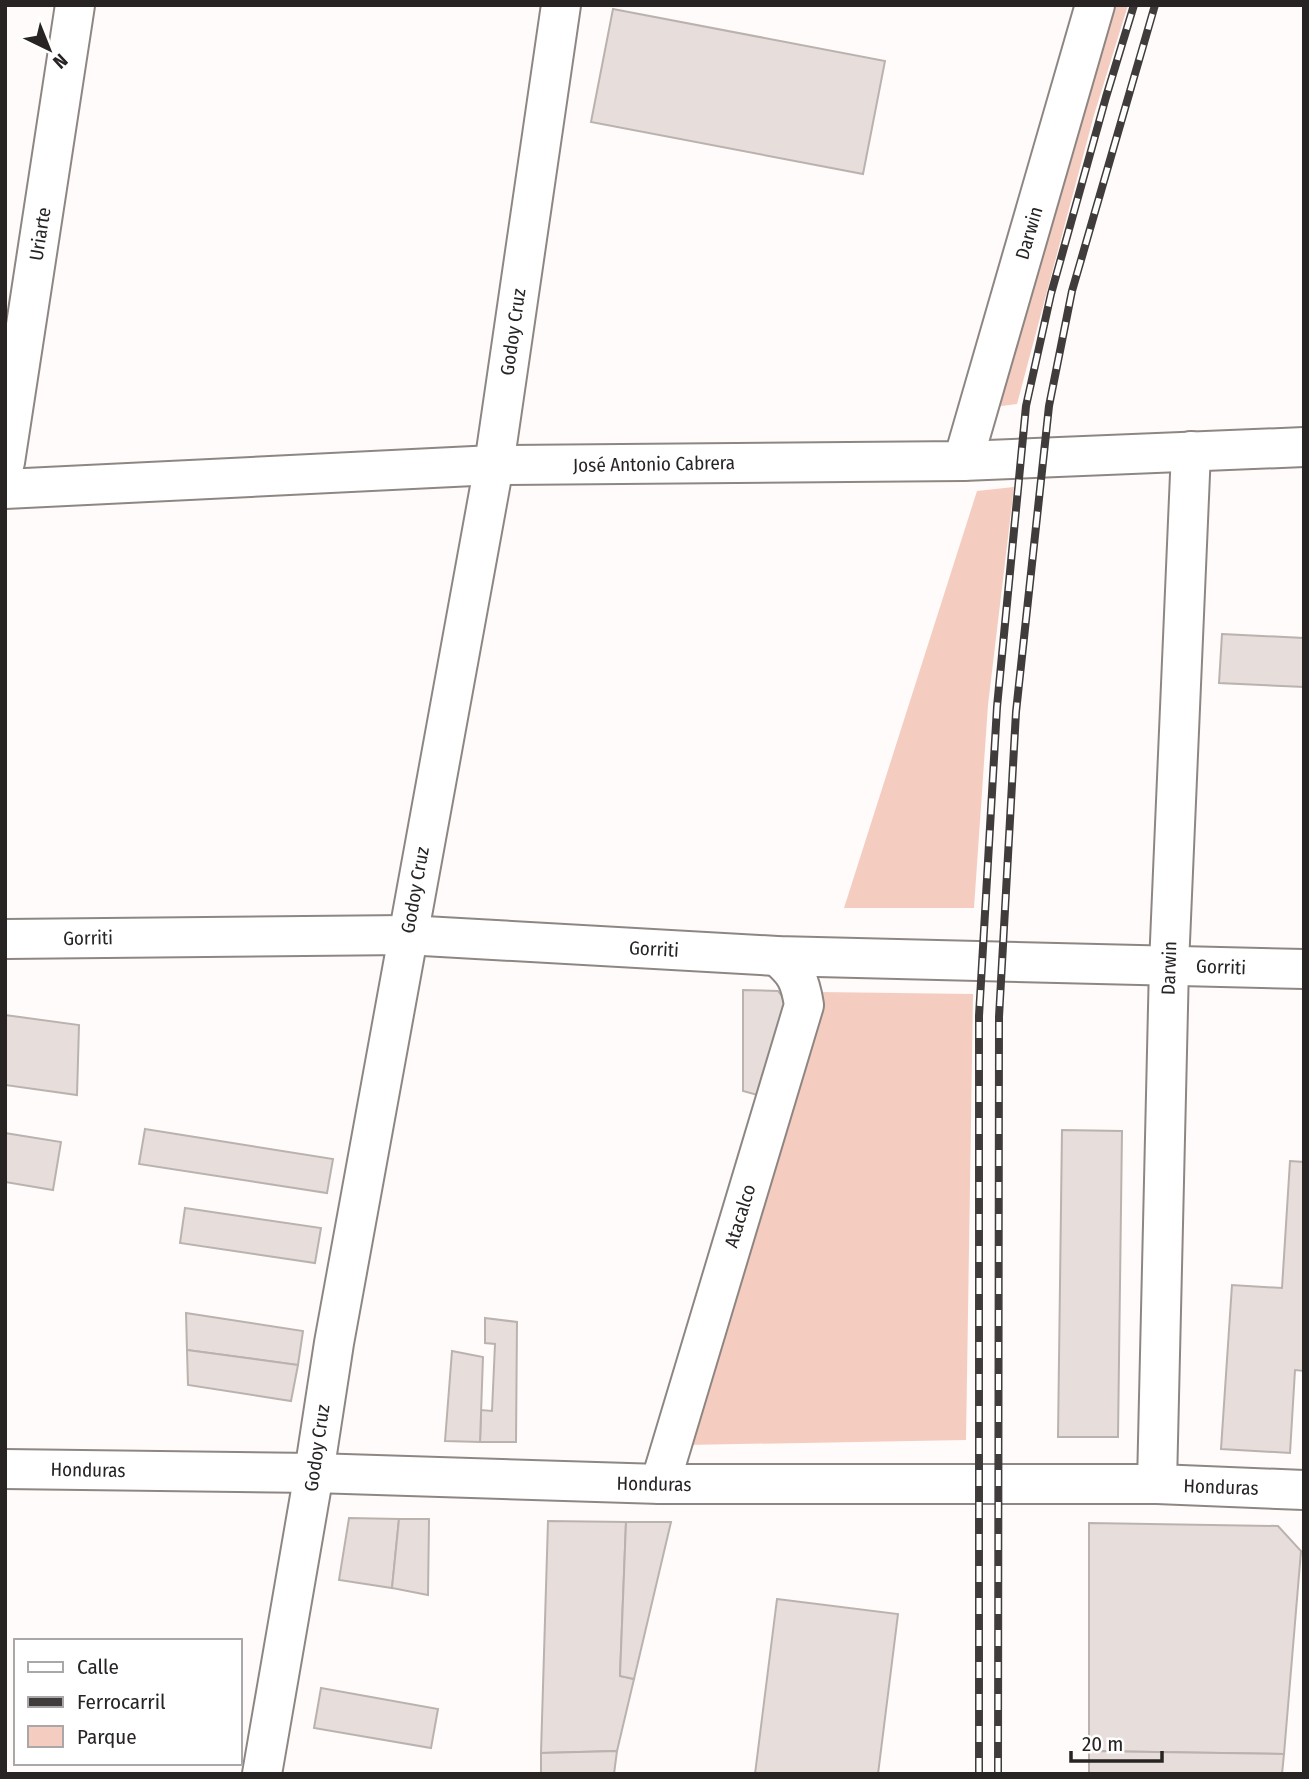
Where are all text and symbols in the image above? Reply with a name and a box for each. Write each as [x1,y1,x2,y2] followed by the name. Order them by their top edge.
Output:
[14,14,84,84] north arrow
[48,49,72,73] text: N
[1010,204,1048,262] street label: Darwin
[24,206,56,262] street label: Uriarte
[496,287,531,377] street label: Godoy Cruz
[573,451,735,477] street label: José Antonio Cabrera
[396,845,434,935] street label: Godoy Cruz
[63,926,113,950] street label: Gorriti
[628,936,680,962] street label: Gorriti
[1157,941,1181,995] street label: Darwin
[1196,955,1246,979] street label: Gorriti
[719,1181,761,1251] street label: Atacalco
[300,1403,335,1493] street label: Godoy Cruz
[50,1458,126,1482] street label: Honduras
[616,1472,692,1496] street label: Honduras
[1183,1474,1259,1500] street label: Honduras
[14,1639,242,1765] legend
[77,1654,119,1680] text: Calle
[77,1689,166,1715] text: Ferrocarril
[1071,1720,1162,1764] scale bar
[77,1724,137,1750] text: Parque
[1082,1731,1123,1757] text: 20 m

